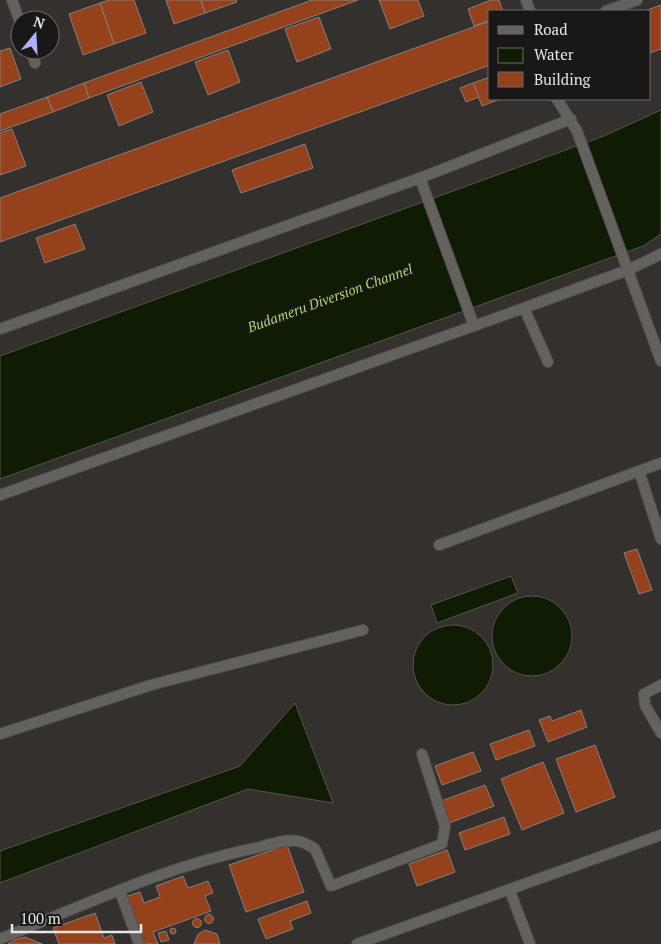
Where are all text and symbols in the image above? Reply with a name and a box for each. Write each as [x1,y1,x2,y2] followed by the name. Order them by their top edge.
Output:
[10,10,60,60] north arrow
[488,10,651,100] legend
[31,11,48,33] text: N
[534,19,567,39] text: Road
[534,44,574,64] text: Water
[534,69,592,89] text: Building
[244,259,415,337] water label: Budameru Diversion Channel
[12,902,141,934] scale bar
[20,908,61,928] text: 100 m

